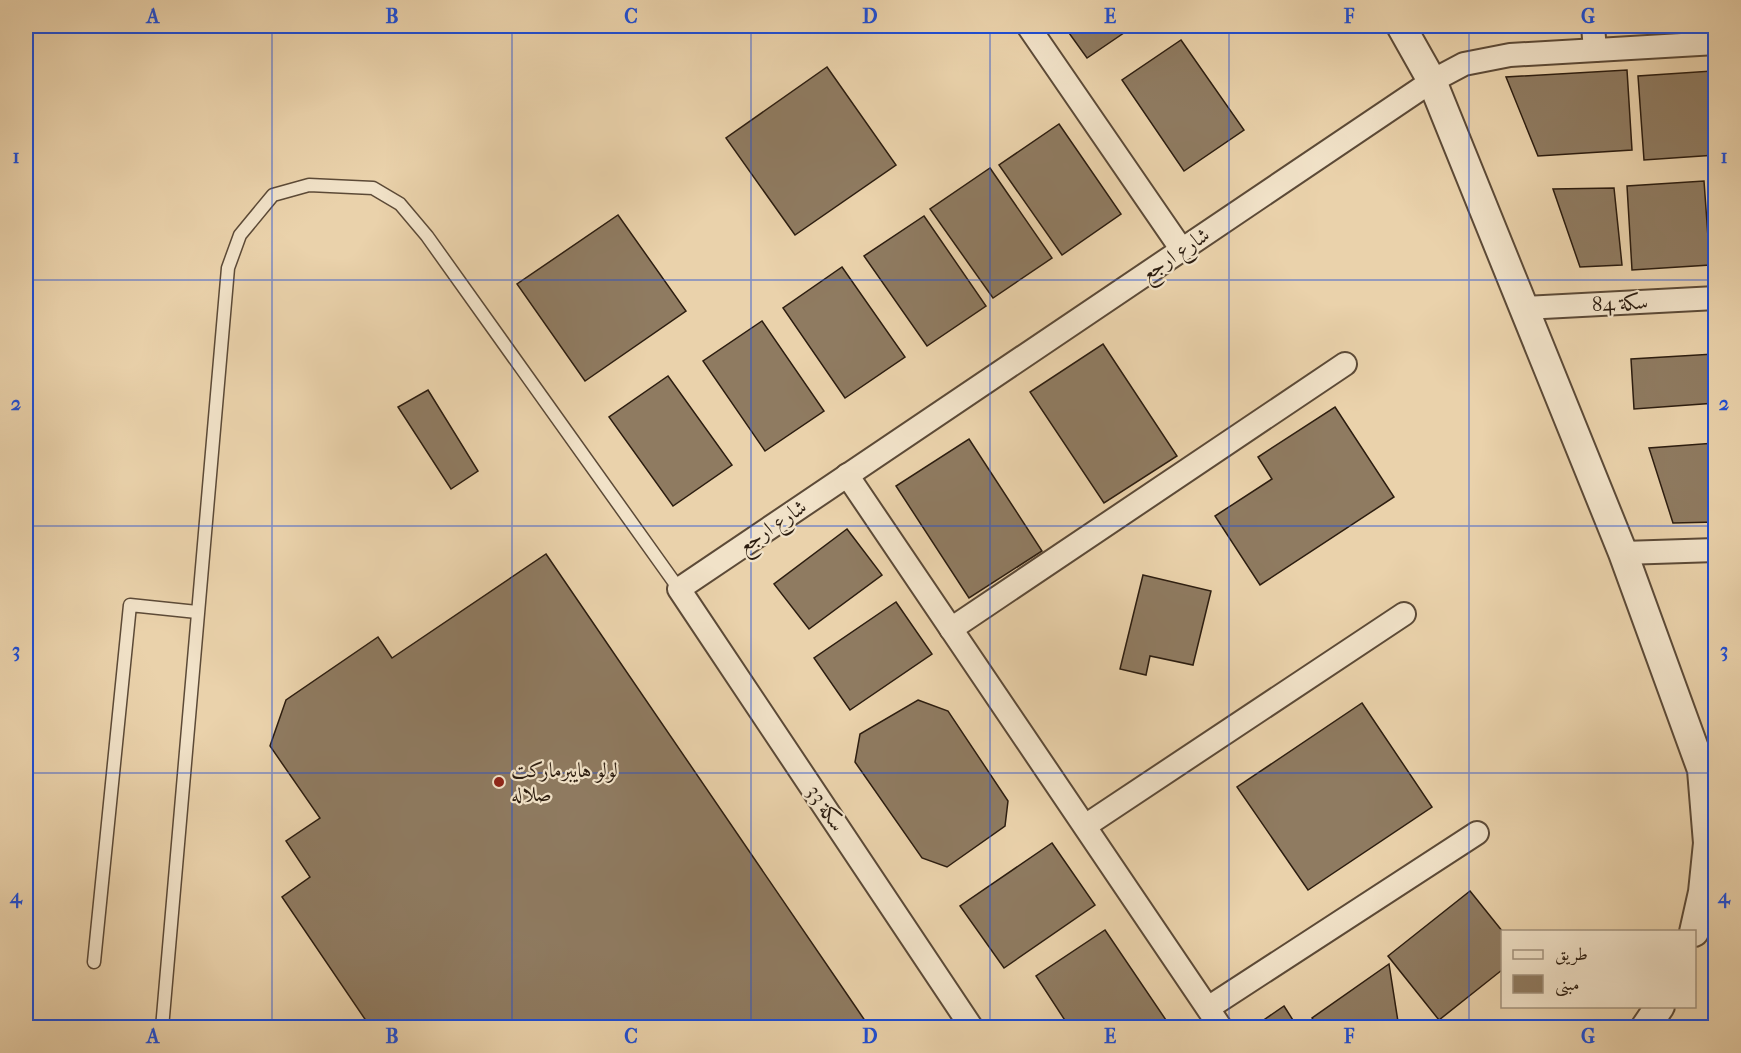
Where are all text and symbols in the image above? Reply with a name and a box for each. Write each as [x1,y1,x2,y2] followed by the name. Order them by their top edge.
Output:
[145,5,161,28] text: A
[385,5,399,28] text: B
[624,5,638,28] text: C
[862,5,878,28] text: D
[1104,5,1116,28] text: E
[1343,5,1355,28] text: F
[1581,5,1595,28] text: G
[12,145,20,168] text: 1
[1720,145,1728,168] text: 1
[1136,222,1218,292] street label: شارع ارجع
[1591,290,1649,316] street label: سكة 84
[11,392,21,415] text: 2
[1719,392,1729,415] text: 2
[733,494,815,564] street label: شارع ارجع
[12,639,20,662] text: 3
[1720,639,1728,662] text: 3
[511,758,618,806] place label: لولو هايبرماركت صلاله
[492,775,506,789] marker: لولو هايبرماركت صلاله
[802,780,850,836] street label: سكة 33
[9,885,23,909] text: 4
[1717,885,1731,909] text: 4
[1501,930,1696,1008] legend
[1555,944,1588,966] text: طريق
[1555,974,1580,997] text: مبنى
[145,1025,161,1048] text: A
[385,1025,399,1048] text: B
[624,1025,638,1048] text: C
[862,1025,878,1048] text: D
[1104,1025,1116,1048] text: E
[1343,1025,1355,1048] text: F
[1581,1025,1595,1048] text: G

